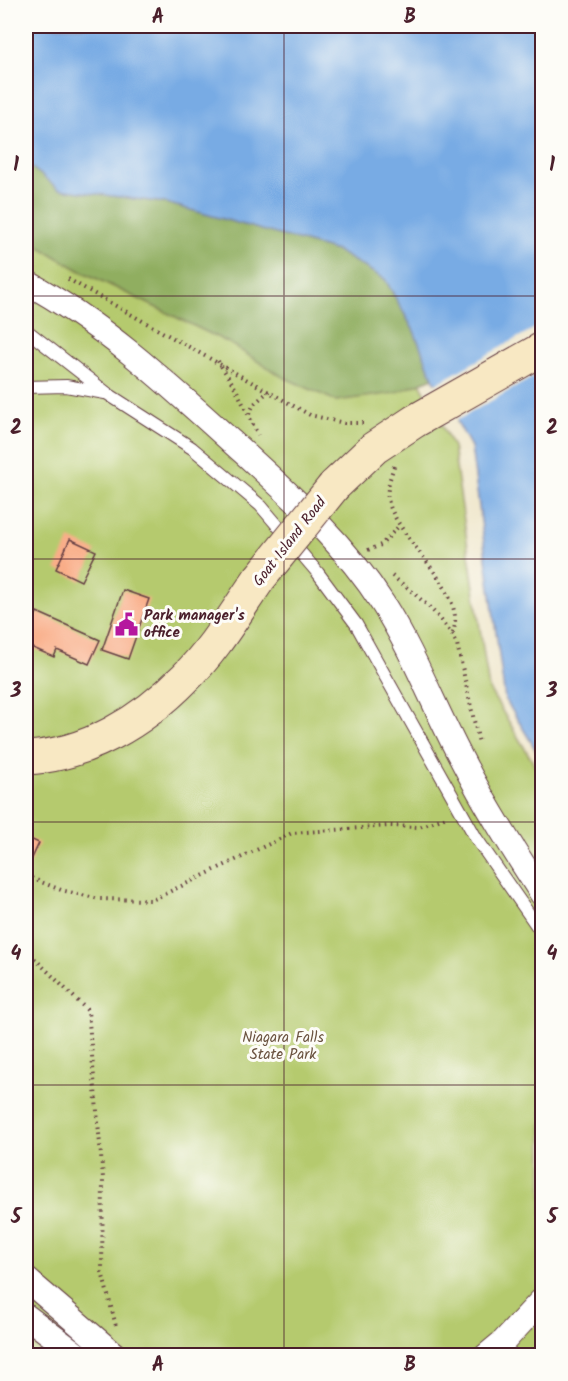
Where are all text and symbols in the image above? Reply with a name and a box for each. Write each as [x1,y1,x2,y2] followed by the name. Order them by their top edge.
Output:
[152,2,164,34] text: A
[404,2,416,34] text: B
[13,150,19,182] text: 1
[549,150,555,182] text: 1
[10,413,22,445] text: 2
[546,413,558,445] text: 2
[247,492,333,592] street label: Goat Island Road
[144,604,245,645] place label: Park manager's office
[113,612,139,638] public building icon: Park manager's office
[10,676,22,708] text: 3
[546,676,558,708] text: 3
[11,939,22,971] text: 4
[547,939,558,971] text: 4
[242,1026,324,1067] park label: Niagara Falls State Park
[10,1202,23,1234] text: 5
[546,1202,559,1234] text: 5
[152,1350,164,1381] text: A
[404,1350,416,1381] text: B

